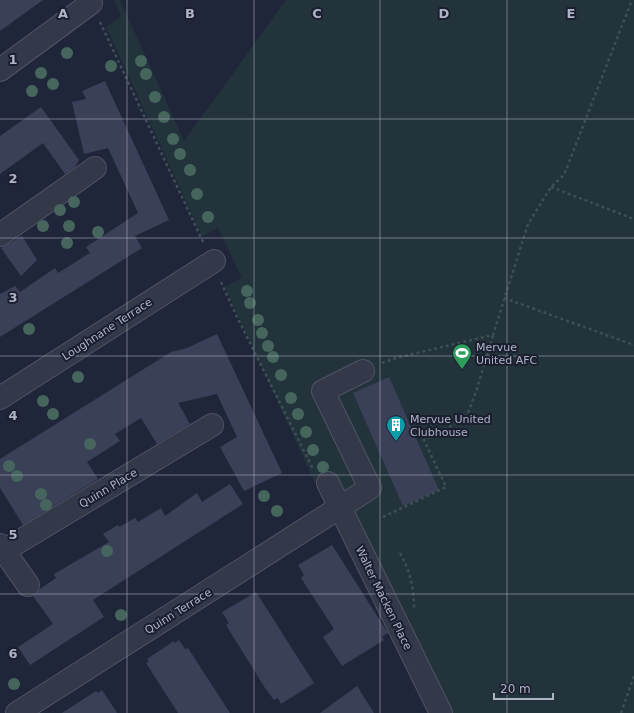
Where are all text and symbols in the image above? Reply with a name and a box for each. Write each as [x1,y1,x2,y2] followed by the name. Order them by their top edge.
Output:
[58,6,68,21] text: A
[185,6,195,21] text: B
[312,6,322,21] text: C
[439,6,450,21] text: D
[567,6,575,21] text: E
[8,52,18,67] text: 1
[8,171,18,186] text: 2
[8,290,18,305] text: 3
[60,295,155,363] street label: Loughnane Terrace
[476,341,537,367] place label: Mervue United AFC
[451,342,473,370] sports icon: Mervue United AFC
[8,408,18,423] text: 4
[410,413,491,439] place label: Mervue United Clubhouse
[385,414,407,442] building icon: Mervue United Clubhouse
[77,466,140,511] street label: Quinn Place
[8,527,18,542] text: 5
[353,544,414,652] street label: Walter Macken Place
[143,586,214,637] street label: Quinn Terrace
[8,646,18,661] text: 6
[494,675,553,701] scale bar
[500,682,531,696] text: 20 m

